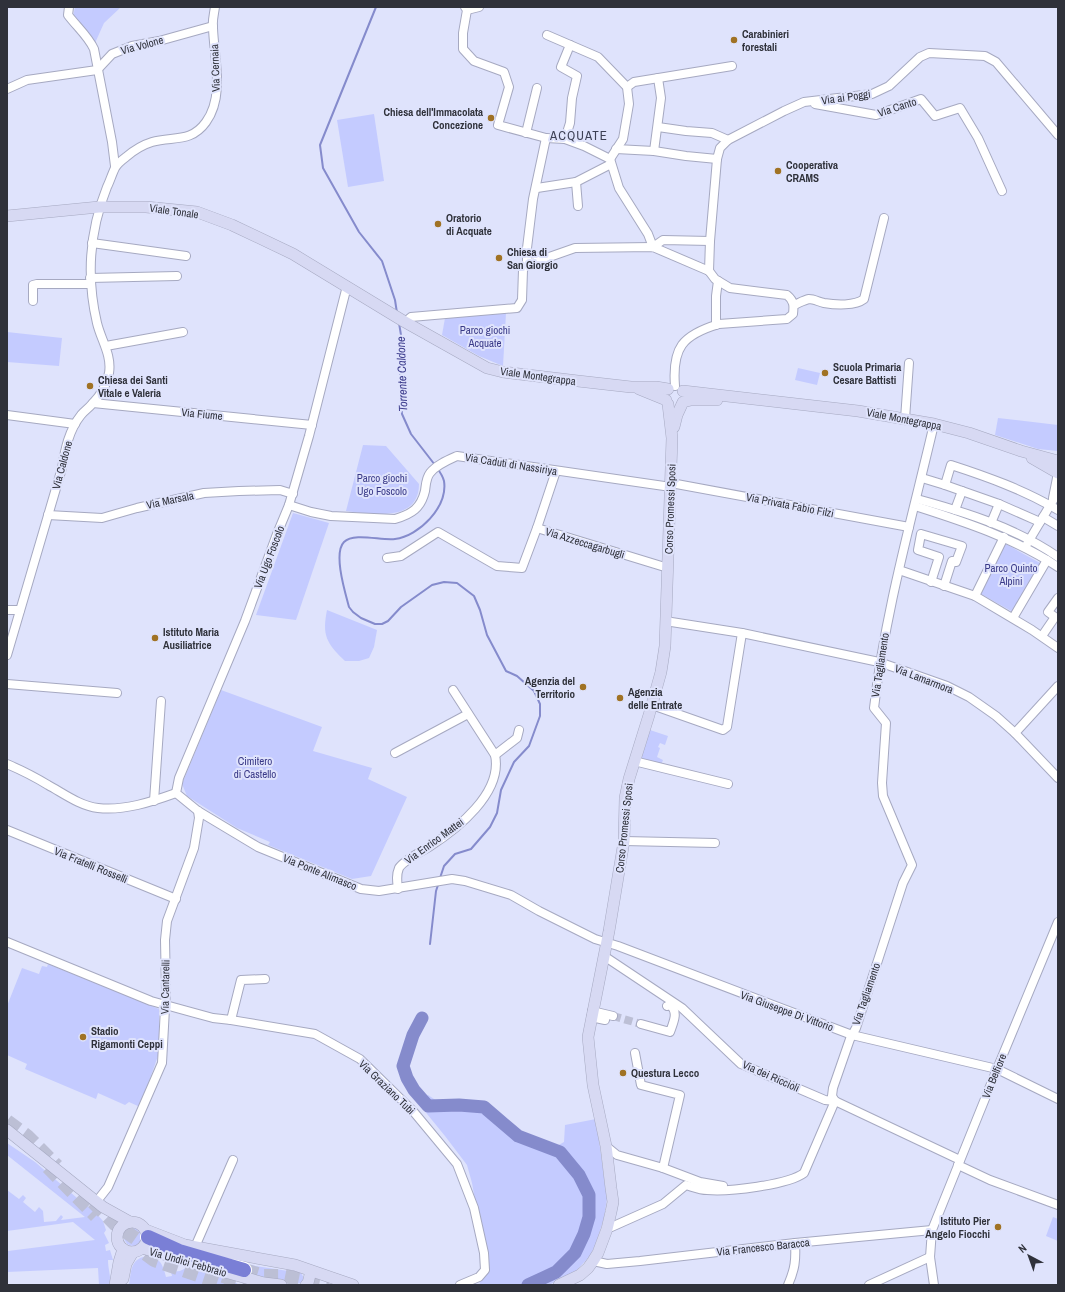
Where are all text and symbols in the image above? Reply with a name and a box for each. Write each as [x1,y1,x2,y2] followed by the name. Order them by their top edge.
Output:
[742,27,789,54] place label: Carabinieri forestali
[119,33,165,57] street label: Via Volone
[729,35,739,45] marker: Carabinieri forestali
[207,44,223,92] street label: Via Cernaia
[821,87,871,107] street label: Via ai Poggi
[876,94,918,120] street label: Via Canto
[384,105,483,132] place label: Chiesa dell'Immacolata Concezione
[486,113,496,123] marker: Chiesa dell'Immacolata Concezione
[549,127,608,144] district label: ACQUATE
[786,158,838,185] place label: Cooperativa CRAMS
[773,166,783,176] marker: Cooperativa CRAMS
[149,201,199,221] street label: Viale Tonale
[446,211,492,238] place label: Oratorio di Acquate
[433,219,443,229] marker: Oratorio di Acquate
[507,245,559,272] place label: Chiesa di San Giorgio
[494,253,504,263] marker: Chiesa di San Giorgio
[460,323,510,350] park label: Parco giochi Acquate
[393,336,411,412] water label: Torrente Caldone
[833,360,901,387] place label: Scuola Primaria Cesare Battisti
[499,364,577,388] street label: Viale Montegrappa
[820,368,830,378] marker: Scuola Primaria Cesare Battisti
[98,373,168,400] place label: Chiesa dei Santi Vitale e Valeria
[85,381,95,391] marker: Chiesa dei Santi Vitale e Valeria
[181,405,223,423] street label: Via Fiume
[865,405,943,433] street label: Viale Montegrappa
[49,439,75,491] street label: Via Caldone
[464,450,558,478] street label: Via Caduti di Nassiriya
[661,464,679,554] street label: Corso Promessi Sposi
[357,471,407,498] park label: Parco giochi Ugo Foscolo
[145,488,195,512] street label: Via Marsala
[745,490,835,520] street label: Via Privata Fabio Filzi
[251,524,287,590] street label: Via Ugo Foscolo
[544,524,626,562] street label: Via Azzeccagarbugli
[984,561,1038,588] park label: Parco Quinto Alpini
[163,625,219,652] place label: Istituto Maria Ausiliatrice
[868,632,892,698] street label: Via Tagliamento
[150,633,160,643] marker: Istituto Maria Ausiliatrice
[893,661,955,697] street label: Via Lamarmora
[525,674,575,701] place label: Agenzia del Territorio
[578,682,588,692] marker: Agenzia del Territorio
[628,685,682,712] place label: Agenzia delle Entrate
[615,693,625,703] marker: Agenzia delle Entrate
[234,754,276,781] park label: Cimitero di Castello
[612,782,636,874] street label: Corso Promessi Sposi
[402,815,466,867] street label: Via Enrico Mattei
[52,844,130,886] street label: Via Fratelli Rosselli
[281,851,359,893] street label: Via Ponte Alimasco
[158,960,172,1014] street label: Via Cantarelli
[849,961,883,1027] street label: Via Tagliamento
[739,988,835,1034] street label: Via Giuseppe Di Vittorio
[91,1024,163,1051] place label: Stadio Rigamonti Ceppi
[78,1032,88,1042] marker: Stadio Rigamonti Ceppi
[979,1052,1009,1100] street label: Via Belfiore
[356,1057,418,1117] street label: Via Graziano Tubi
[740,1057,802,1095] street label: Via dei Riccioli
[631,1066,700,1080] place label: Questura Lecco
[618,1068,628,1078] marker: Questura Lecco
[925,1214,990,1241] place label: Istituto Pier Angelo Fiocchi
[993,1222,1003,1232] marker: Istituto Pier Angelo Fiocchi
[716,1235,810,1259] street label: Via Francesco Baracca
[1009,1236,1049,1276] north arrow
[1015,1241,1029,1256] text: N
[148,1244,228,1280] street label: Via Undici Febbraio

